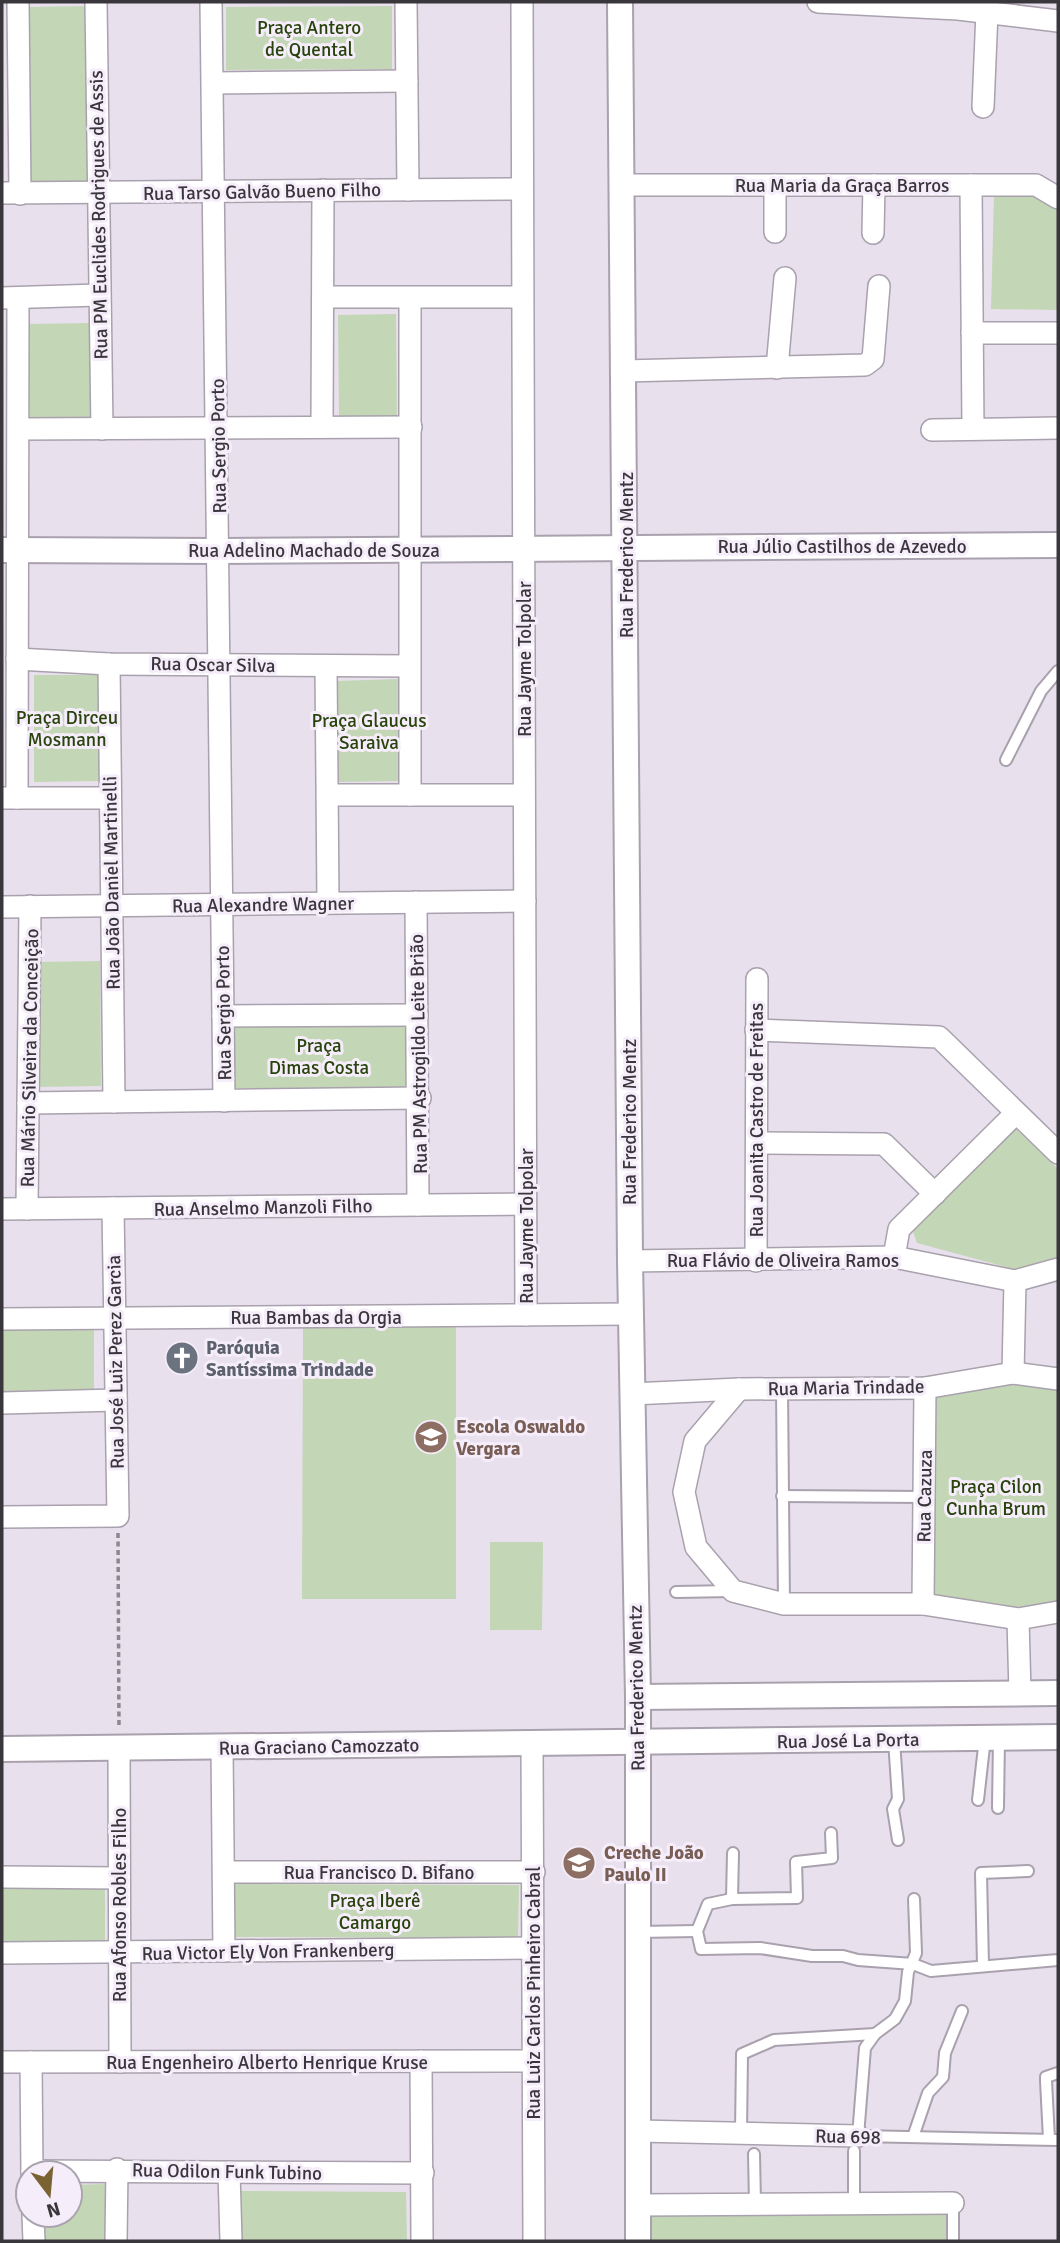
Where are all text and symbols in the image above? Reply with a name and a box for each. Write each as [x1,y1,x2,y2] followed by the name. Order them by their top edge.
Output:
[257,16,361,62] park label: Praça Antero de Quental
[84,70,114,360] street label: Rua PM Euclides Rodrigues de Assis
[735,174,949,198] street label: Rua Maria da Graça Barros
[143,178,381,206] street label: Rua Tarso Galvão Bueno Filho
[206,378,232,514] street label: Rua Sergio Porto
[615,472,639,638] street label: Rua Frederico Mentz
[717,535,967,559] street label: Rua Júlio Castilhos de Azevedo
[188,539,440,563] street label: Rua Adelino Machado de Souza
[513,581,537,737] street label: Rua Jayme Tolpolar
[150,652,276,678] street label: Rua Oscar Silva
[16,706,118,752] park label: Praça Dirceu Mosmann
[311,709,427,755] park label: Praça Glaucus Saraiva
[98,776,126,990] street label: Rua João Daniel Martinelli
[172,891,354,919] street label: Rua Alexandre Wagner
[16,928,44,1188] street label: Rua Mário Silveira da Conceição
[405,934,433,1174] street label: Rua PM Astrogildo Leite Brião
[211,945,237,1081] street label: Rua Sergio Porto
[745,1003,769,1237] street label: Rua Joanita Castro de Freitas
[269,1034,369,1080] park label: Praça Dimas Costa
[618,1039,642,1205] street label: Rua Frederico Mentz
[515,1148,539,1304] street label: Rua Jayme Tolpolar
[153,1194,373,1222] street label: Rua Anselmo Manzoli Filho
[667,1249,899,1273] street label: Rua Flávio de Oliveira Ramos
[102,1255,130,1469] street label: Rua José Luiz Perez Garcia
[230,1306,402,1330] street label: Rua Bambas da Orgia
[206,1336,374,1382] place label: Paróquia Santíssima Trindade
[163,1339,201,1377] church icon: Paróquia Santíssima Trindade
[767,1375,925,1401] street label: Rua Maria Trindade
[456,1415,585,1461] place label: Escola Oswaldo Vergara
[412,1418,450,1456] school or university icon: Escola Oswaldo Vergara
[912,1449,938,1543] street label: Rua Cazuza
[946,1475,1046,1521] park label: Praça Cilon Cunha Brum
[624,1605,650,1771] street label: Rua Frederico Mentz
[776,1728,920,1754] street label: Rua José La Porta
[219,1733,420,1761] street label: Rua Graciano Camozzato
[108,1808,132,2002] street label: Rua Afonso Robles Filho
[604,1841,704,1887] place label: Creche João Paulo II
[560,1844,598,1882] school or university icon: Creche João Paulo II
[284,1861,475,1885] street label: Rua Francisco D. Bifano
[522,1866,546,2120] street label: Rua Luiz Carlos Pinheiro Cabral
[330,1889,420,1935] park label: Praça Iberê Camargo
[141,1938,395,1966] street label: Rua Victor Ely Von Frankenberg
[106,2051,428,2075] street label: Rua Engenheiro Alberto Henrique Kruse
[815,2124,881,2150] street label: Rua 698
[132,2158,322,2186] street label: Rua Odilon Funk Tubino
[14,2159,84,2229] north arrow
[44,2196,63,2223] text: N

